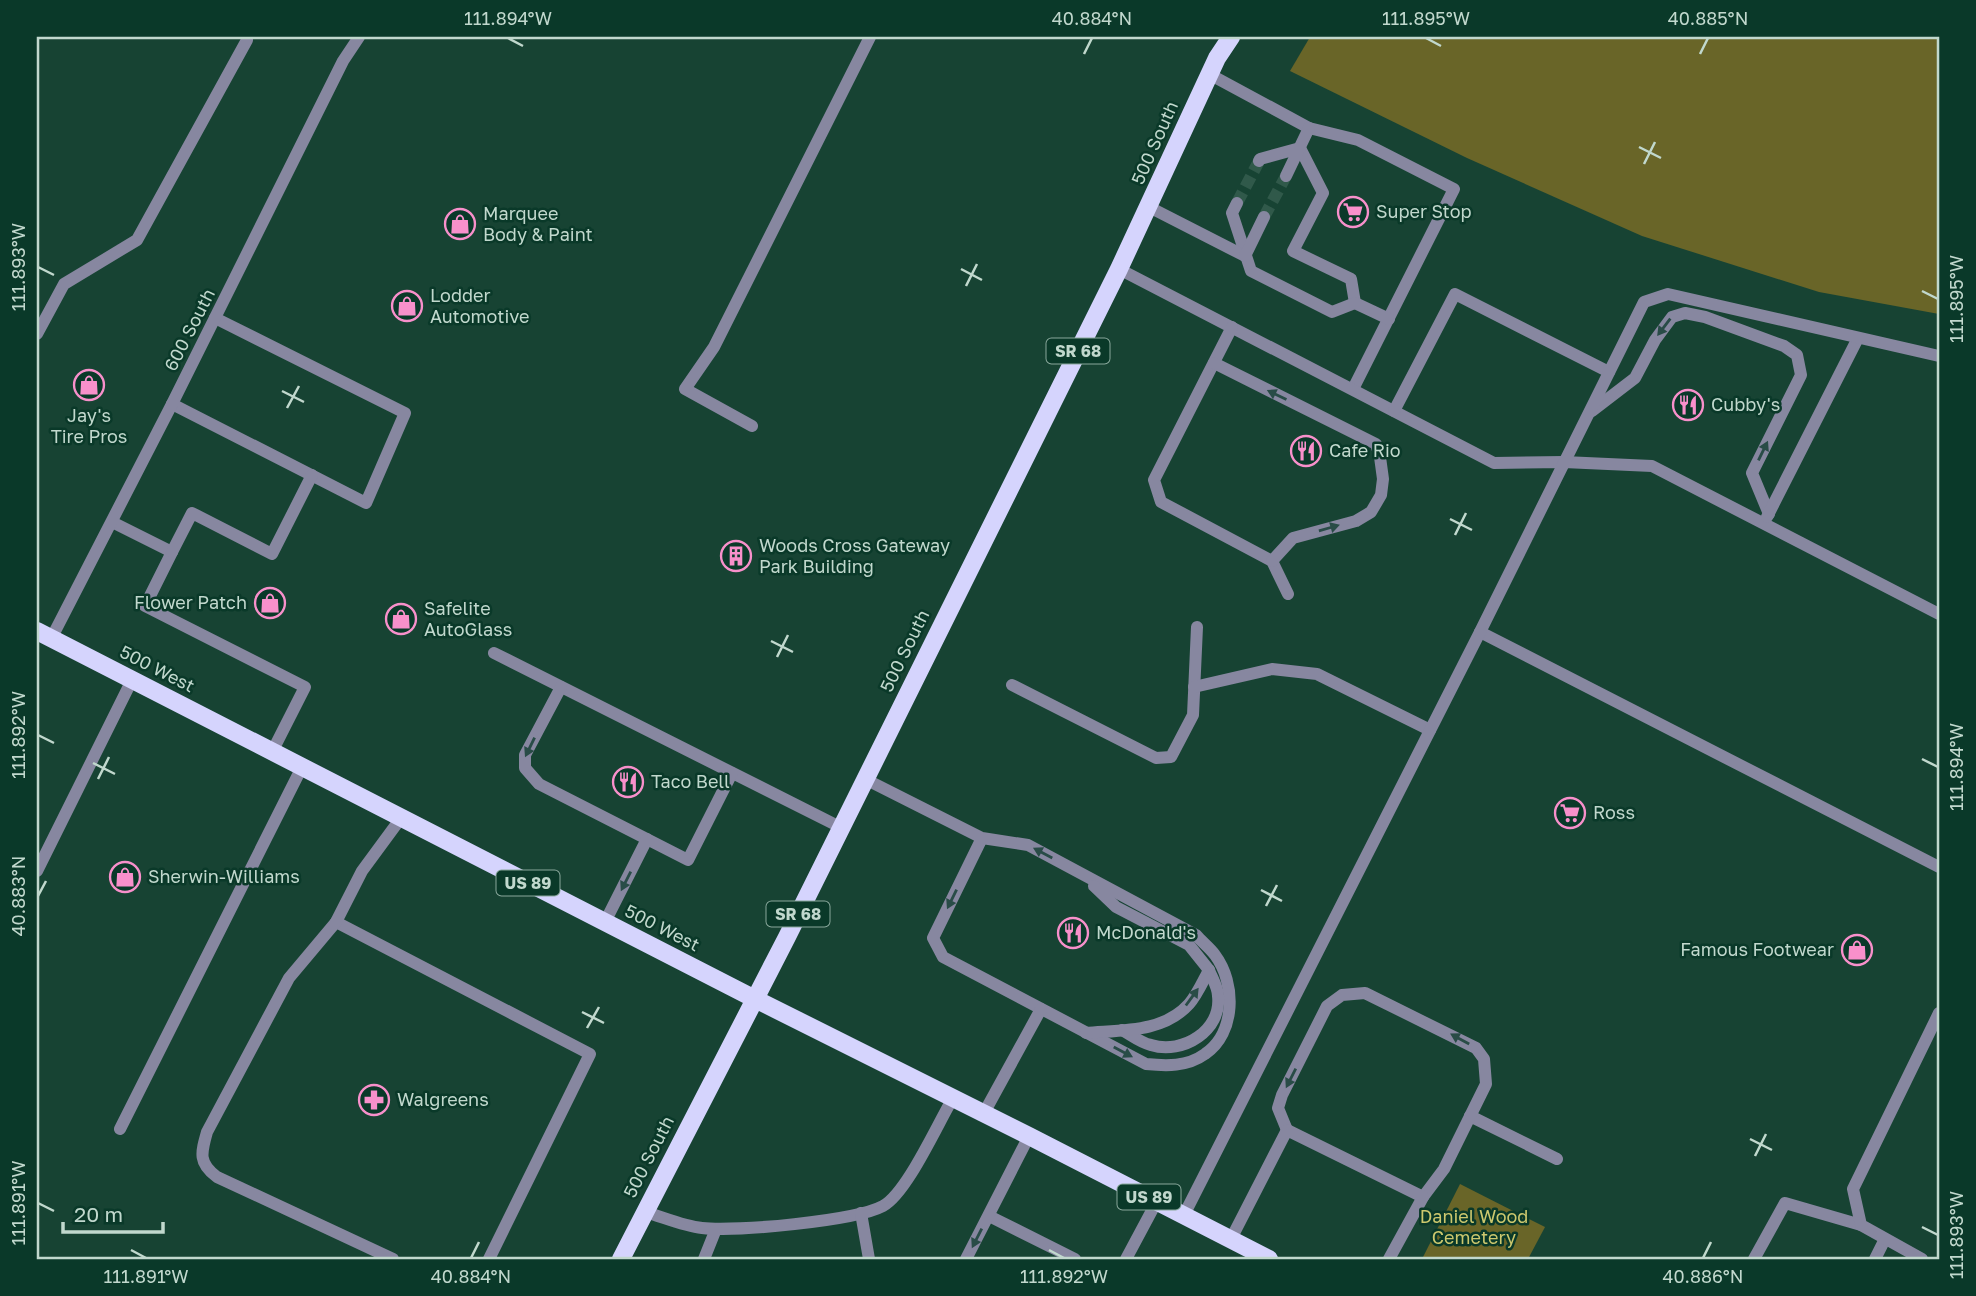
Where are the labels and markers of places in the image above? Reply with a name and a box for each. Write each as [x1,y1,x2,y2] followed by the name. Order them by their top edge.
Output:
[1336,195,1370,229] supermarket icon: Super Stop
[1376,200,1472,222] place label: Super Stop
[483,202,593,245] place label: Marquee Body & Paint
[443,207,477,241] shop icon: Marquee Body & Paint
[430,284,530,327] place label: Lodder Automotive
[390,289,424,323] shop icon: Lodder Automotive
[72,368,106,402] shop icon: Jay's Tire Pros
[1671,388,1705,422] restaurant icon: Cubby's
[1711,393,1780,415] place label: Cubby's
[51,404,127,447] place label: Jay's Tire Pros
[1289,434,1323,468] restaurant icon: Cafe Rio
[1329,439,1401,461] place label: Cafe Rio
[759,534,950,577] place label: Woods Cross Gateway Park Building
[719,539,753,573] building icon: Woods Cross Gateway Park Building
[253,586,287,620] shop icon: Flower Patch
[134,591,247,613] place label: Flower Patch
[424,597,512,640] place label: Safelite AutoGlass
[384,602,418,636] shop icon: Safelite AutoGlass
[611,765,645,799] restaurant icon: Taco Bell
[651,770,730,792] place label: Taco Bell
[1553,796,1587,830] supermarket icon: Ross
[1593,801,1635,823] place label: Ross
[108,860,142,894] shop icon: Sherwin-Williams
[148,865,300,887] place label: Sherwin-Williams
[1056,916,1090,950] restaurant icon: McDonald's
[1096,921,1196,943] place label: McDonald's
[1840,933,1874,967] shop icon: Famous Footwear
[1680,938,1834,960] place label: Famous Footwear
[357,1083,391,1117] pharmacy icon: Walgreens
[397,1088,489,1110] place label: Walgreens

